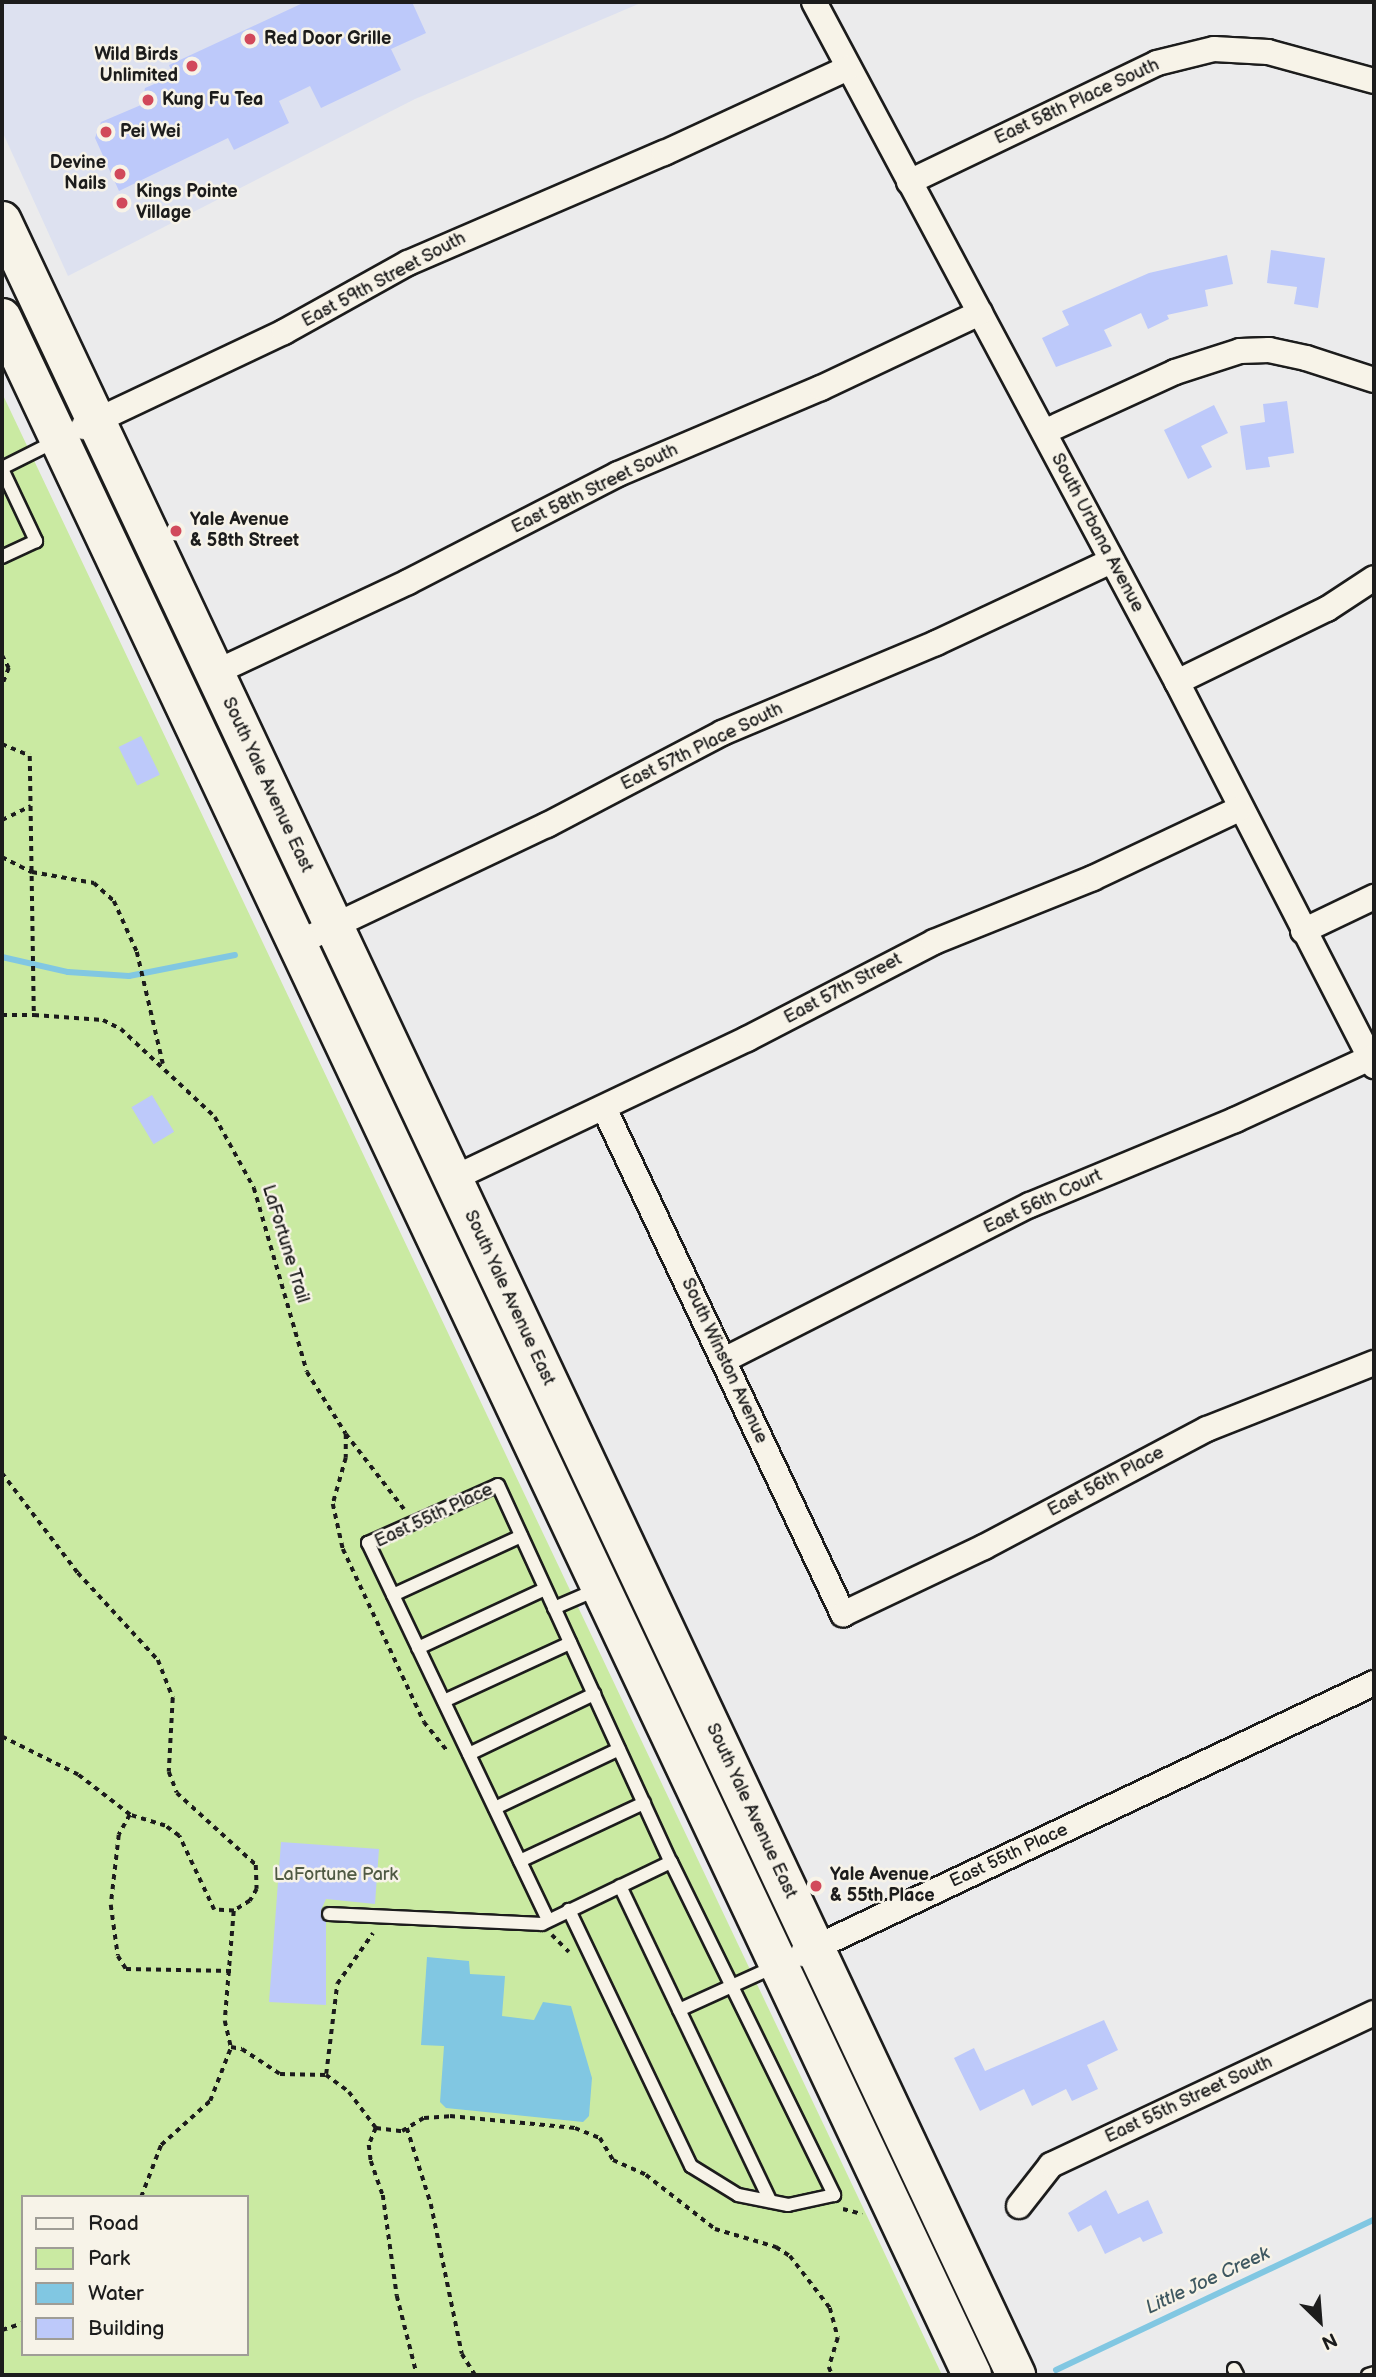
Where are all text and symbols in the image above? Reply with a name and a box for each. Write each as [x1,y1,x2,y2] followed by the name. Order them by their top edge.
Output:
[264,28,391,50] place label: Red Door Grille
[242,31,258,47] marker: Red Door Grille
[94,45,178,88] place label: Wild Birds Unlimited
[991,54,1163,150] street label: East 58th Place South
[184,58,200,74] marker: Wild Birds Unlimited
[162,89,263,111] place label: Kung Fu Tea
[140,92,156,108] marker: Kung Fu Tea
[120,121,181,143] place label: Pei Wei
[98,124,114,140] marker: Pei Wei
[50,153,106,196] place label: Devine Nails
[112,166,128,182] marker: Devine Nails
[136,182,238,224] place label: Kings Pointe Village
[114,195,130,211] marker: Kings Pointe Village
[298,227,470,333] street label: East 59th Street South
[508,439,682,539] street label: East 58th Street South
[1046,450,1148,616] street label: South Urbana Avenue
[190,510,299,552] place label: Yale Avenue & 58th Street
[168,523,184,539] marker: Yale Avenue & 58th Street
[217,694,317,876] street label: South Yale Avenue East
[617,698,787,796] street label: East 57th Place South
[780,949,906,1029] street label: East 57th Street
[980,1165,1106,1239] street label: East 56th Court
[257,1182,313,1306] street label: LaFortune Trail
[459,1207,559,1389] street label: South Yale Avenue East
[676,1275,772,1447] street label: South Winston Avenue
[1044,1442,1168,1522] street label: East 56th Place
[371,1479,497,1553] street label: East 55th Place
[701,1720,801,1902] street label: South Yale Avenue East
[946,1819,1072,1893] street label: East 55th Place
[274,1864,398,1886] park label: LaFortune Park
[830,1865,935,1908] place label: Yale Avenue & 55th Place
[808,1878,824,1894] marker: Yale Avenue & 55th Place
[1101,2052,1277,2148] street label: East 55th Street South
[21,2195,248,2356] legend
[88,2211,139,2236] text: Road
[1142,2242,1274,2320] water label: Little Joe Creek
[88,2246,130,2271] text: Park
[88,2281,144,2306] text: Water
[1285,2286,1355,2356] north arrow
[88,2316,164,2341] text: Building
[1318,2327,1340,2354] text: N

